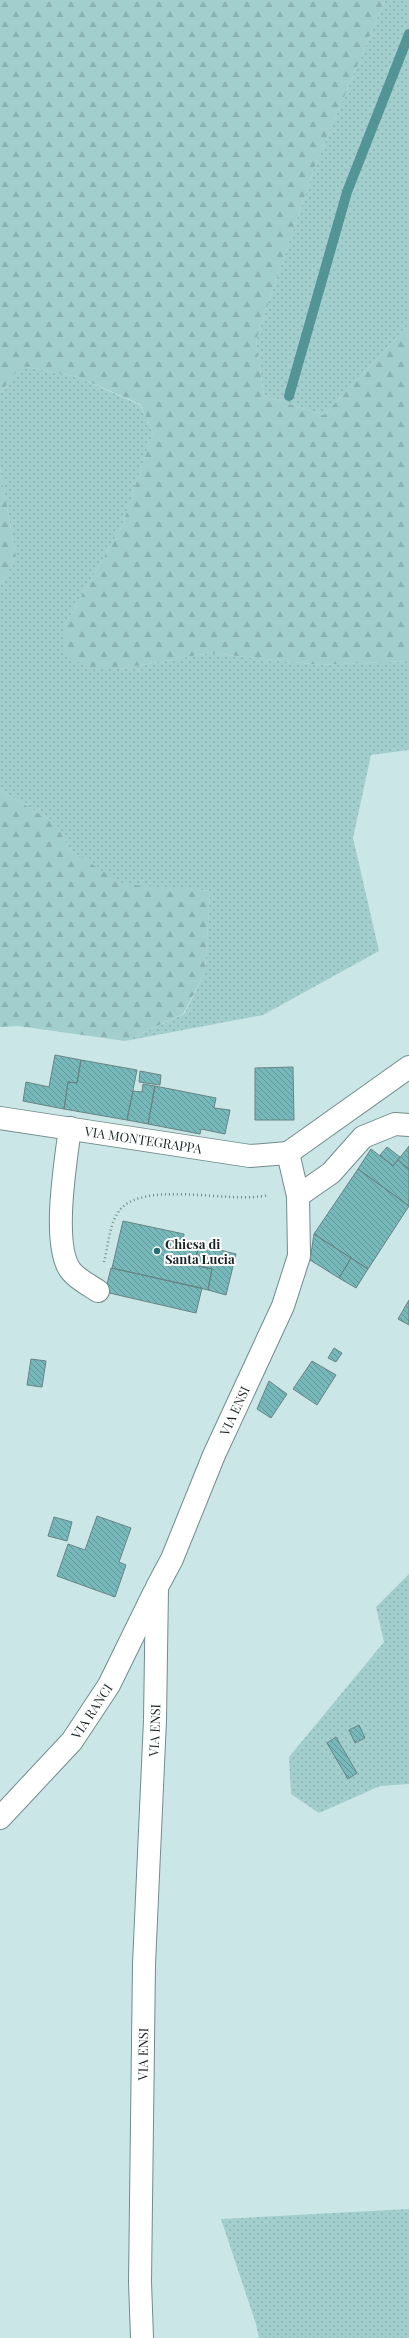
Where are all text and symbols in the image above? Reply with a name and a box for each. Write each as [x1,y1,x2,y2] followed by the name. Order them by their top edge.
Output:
[83,1122,204,1157] street label: VIA MONTEGRAPPA
[165,1235,235,1267] place label: Chiesa di Santa Lucia
[152,1246,162,1256] marker: Chiesa di Santa Lucia
[215,1383,253,1439] street label: VIA ENSI
[66,1680,116,1743] street label: VIA RANCI
[144,1704,163,1758] street label: VIA ENSI
[134,2028,151,2081] street label: VIA ENSI

